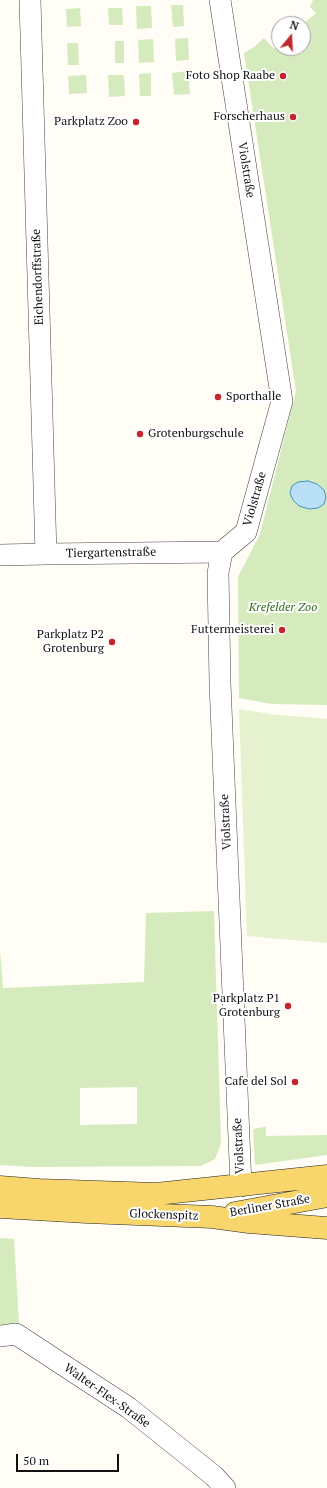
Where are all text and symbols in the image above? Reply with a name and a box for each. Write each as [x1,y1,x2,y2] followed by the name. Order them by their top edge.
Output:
[271,16,311,56] north arrow
[288,18,301,33] text: N
[186,69,275,83] place label: Foto Shop Raabe
[278,71,288,81] marker: Foto Shop Raabe
[214,110,285,124] place label: Forscherhaus
[288,112,298,122] marker: Forscherhaus
[54,115,128,129] place label: Parkplatz Zoo
[131,117,141,127] marker: Parkplatz Zoo
[235,141,257,199] street label: Violstraße
[29,229,47,325] street label: Eichendorffstraße
[226,390,281,404] place label: Sporthalle
[213,392,223,402] marker: Sporthalle
[148,427,244,441] place label: Grotenburgschule
[135,429,145,439] marker: Grotenburgschule
[240,470,270,528] street label: Violstraße
[66,545,156,561] street label: Tiergartenstraße
[249,601,317,615] park label: Krefelder Zoo
[191,623,274,637] place label: Futtermeisterei
[277,625,287,635] marker: Futtermeisterei
[37,628,104,656] place label: Parkplatz P2 Grotenburg
[107,637,117,647] marker: Parkplatz P2 Grotenburg
[217,794,235,850] street label: Violstraße
[213,992,280,1020] place label: Parkplatz P1 Grotenburg
[283,1001,293,1011] marker: Parkplatz P1 Grotenburg
[224,1075,287,1089] place label: Cafe del Sol
[290,1077,300,1087] marker: Cafe del Sol
[230,1118,248,1174] street label: Violstraße
[229,1192,311,1220] street label: Berliner Straße
[129,1207,199,1223] street label: Glockenspitz
[61,1361,153,1431] street label: Walter-Flex-Straße
[18,1446,121,1472] scale bar
[23,1453,49,1468] text: 50 m

